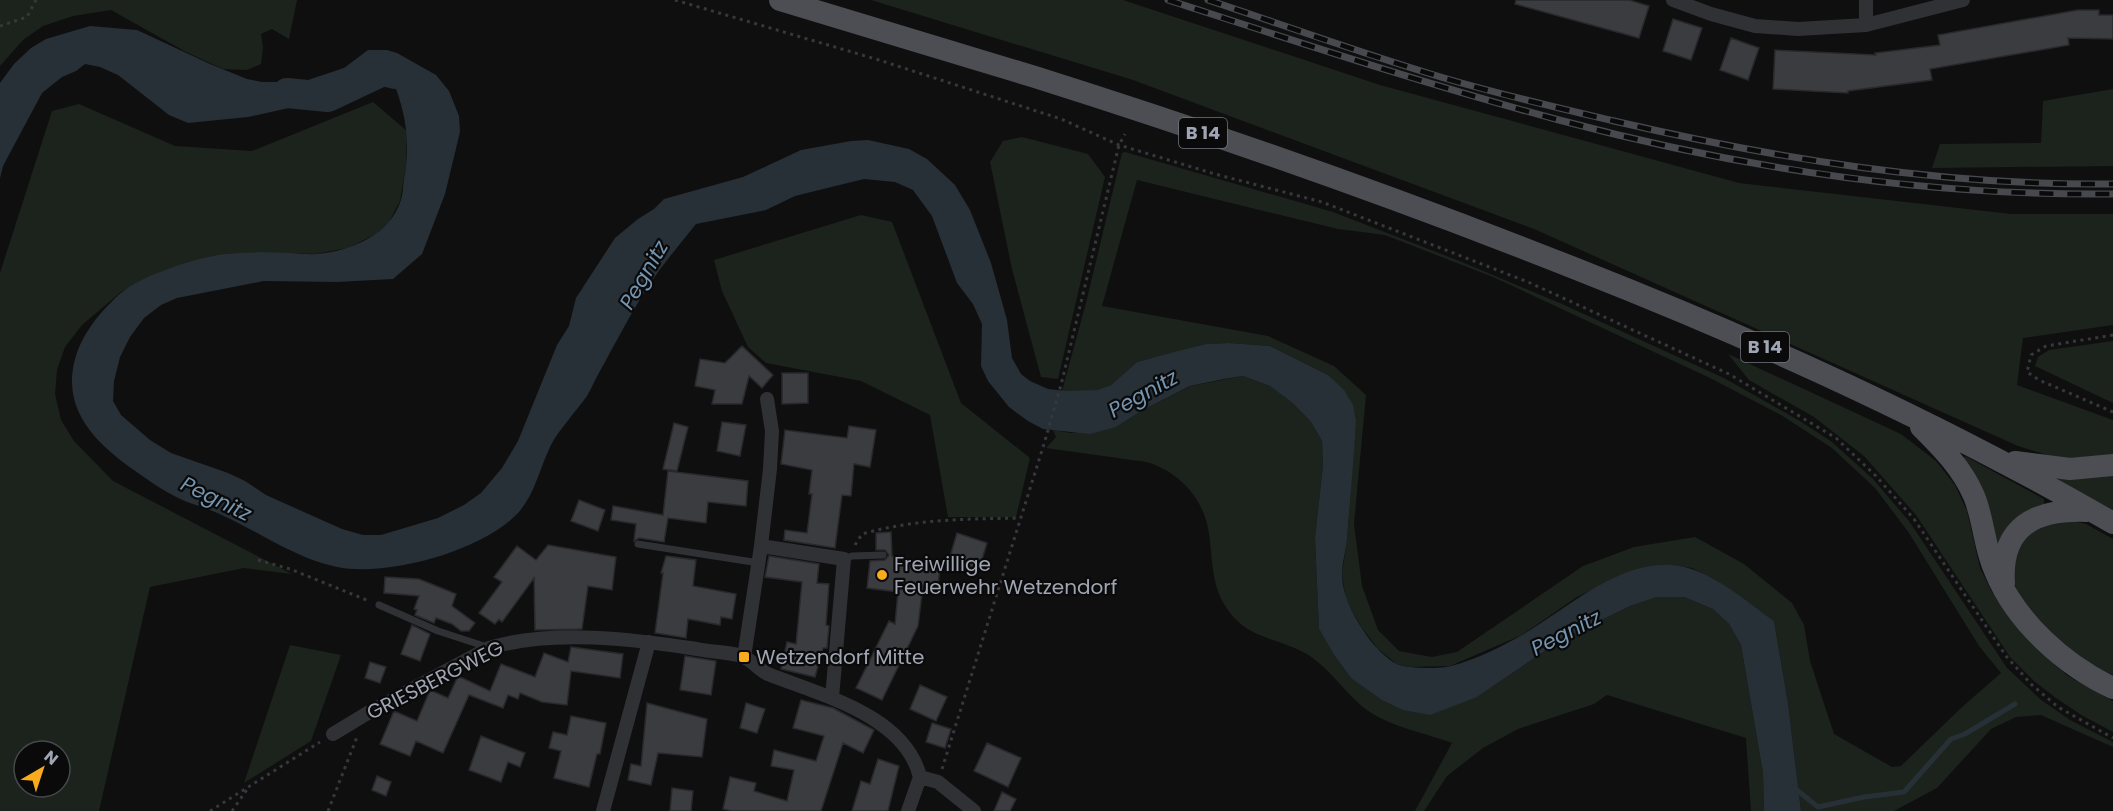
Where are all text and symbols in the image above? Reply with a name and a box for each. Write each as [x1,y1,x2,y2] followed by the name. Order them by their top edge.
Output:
[1179,118,1227,148] road number: B 14
[612,235,675,315] water label: Pegnitz
[1741,332,1789,362] road number: B 14
[1103,362,1183,424] water label: Pegnitz
[176,469,257,528] water label: Pegnitz
[894,550,1117,601] place label: Freiwillige Feuerwehr Wetzendorf
[875,568,889,582] marker: Freiwillige Feuerwehr Wetzendorf
[1526,602,1606,663] water label: Pegnitz
[362,633,508,727] street label: GRIESBERGWEG
[756,643,924,671] place label: Wetzendorf Mitte
[737,650,751,664] marker: Wetzendorf Mitte
[12,739,72,799] north arrow
[39,745,63,770] text: N

